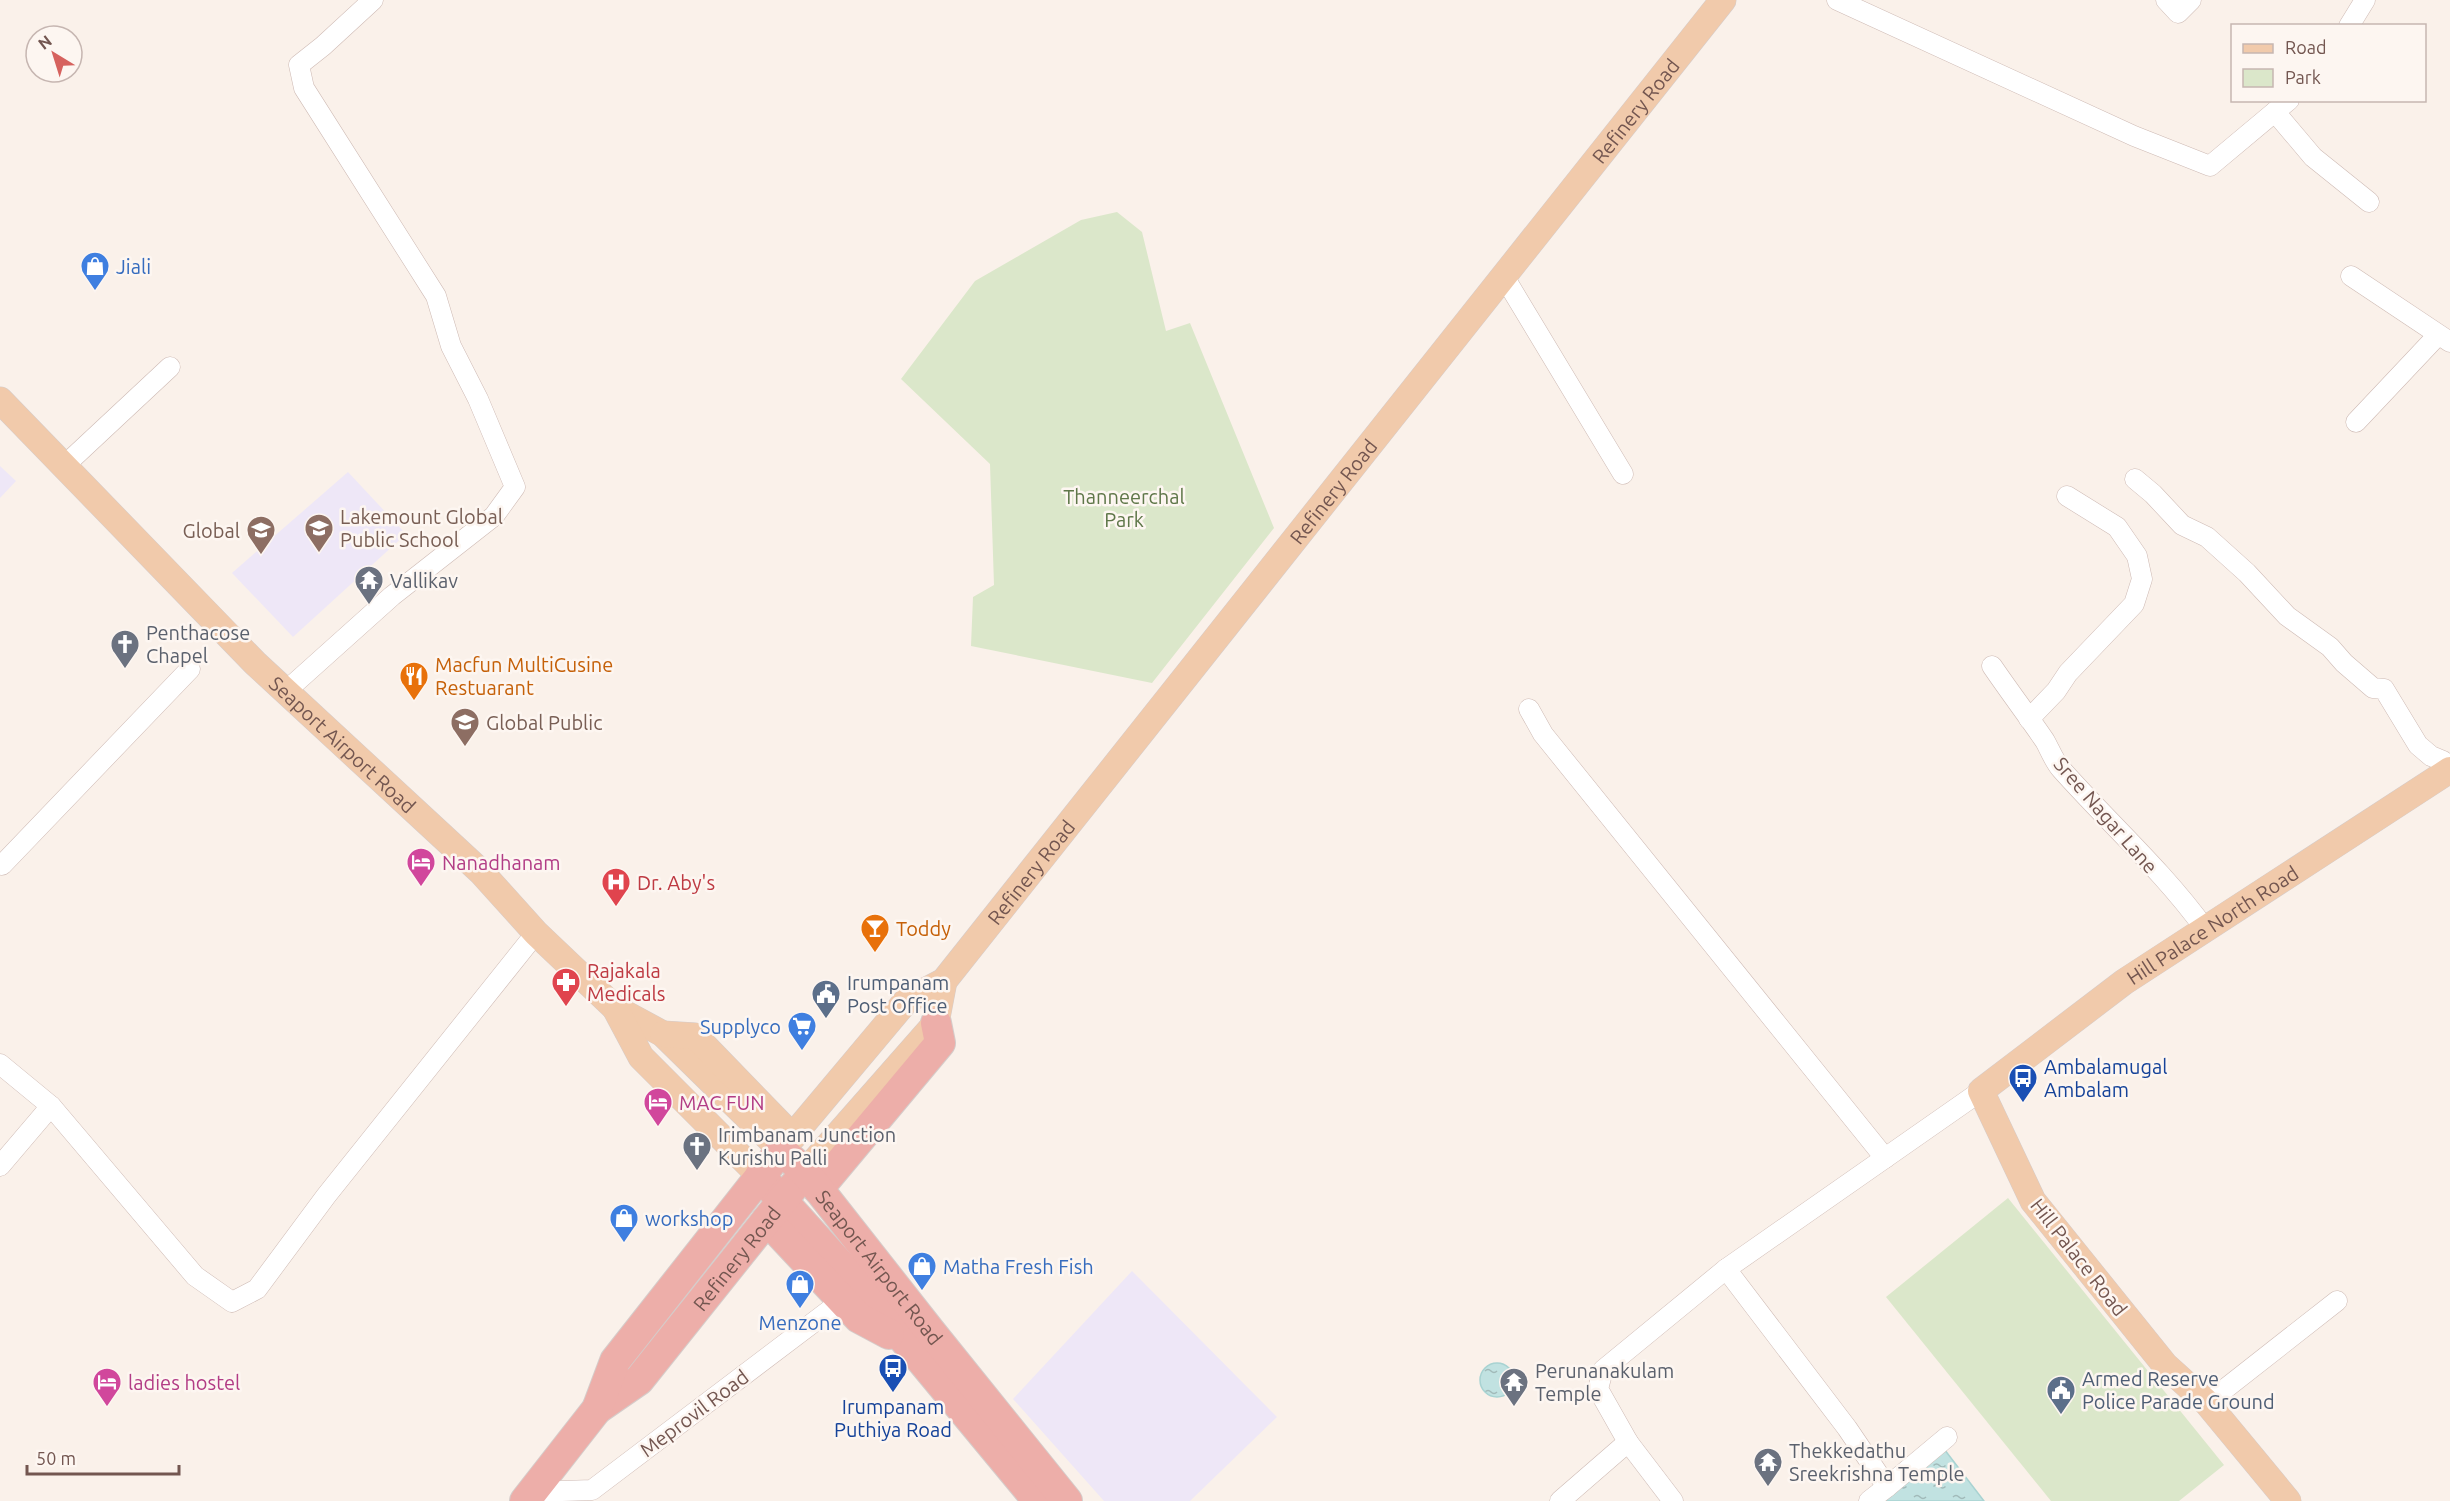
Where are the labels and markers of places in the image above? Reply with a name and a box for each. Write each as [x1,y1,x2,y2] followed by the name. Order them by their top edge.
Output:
[79,250,111,292] shop icon: Jiali
[116,255,151,278] place label: Jiali
[340,505,503,551] place label: Lakemount Global Public School
[303,512,335,554] school or university icon: Lakemount Global Public School
[245,514,277,556] school or university icon: Global
[183,519,240,542] place label: Global
[353,564,385,606] temple icon: Vallikav
[390,569,458,592] place label: Vallikav
[146,621,250,667] place label: Penthacose Chapel
[109,628,141,670] church icon: Penthacose Chapel
[435,653,613,699] place label: Macfun MultiCusine Restuarant
[398,660,430,702] restaurant icon: Macfun MultiCusine Restuarant
[449,706,481,748] school or university icon: Global Public
[486,711,602,734] place label: Global Public
[405,846,437,888] hotel icon: Nanadhanam
[442,851,561,874] place label: Nanadhanam
[600,866,632,908] hospital icon: Dr. Aby's
[637,871,715,894] place label: Dr. Aby's
[859,912,891,954] bar icon: Toddy
[896,917,951,940] place label: Toddy
[587,959,665,1005] place label: Rajakala Medicals
[550,966,582,1008] pharmacy icon: Rajakala Medicals
[847,971,949,1017] place label: Irumpanam Post Office
[810,978,842,1020] public building icon: Irumpanam Post Office
[786,1010,818,1052] supermarket icon: Supplyco
[700,1015,781,1038] place label: Supplyco
[2044,1055,2168,1101] place label: Ambalamugal Ambalam
[2007,1062,2039,1104] bus stop icon: Ambalamugal Ambalam
[642,1086,674,1128] hotel icon: MAC FUN
[679,1091,764,1114] place label: MAC FUN
[718,1123,896,1169] place label: Irimbanam Junction Kurishu Palli
[681,1130,713,1172] church icon: Irimbanam Junction Kurishu Palli
[608,1202,640,1244] shop icon: workshop
[645,1207,733,1230] place label: workshop
[906,1250,938,1292] shop icon: Matha Fresh Fish
[943,1255,1094,1278] place label: Matha Fresh Fish
[784,1268,816,1310] shop icon: Menzone
[759,1311,842,1334] place label: Menzone
[877,1352,909,1394] bus stop icon: Irumpanam Puthiya Road
[1535,1359,1674,1405] place label: Perunanakulam Temple
[91,1366,123,1408] hotel icon: ladies hostel
[1498,1366,1530,1408] temple icon: Perunanakulam Temple
[2082,1367,2275,1413] place label: Armed Reserve Police Parade Ground
[128,1371,240,1394] place label: ladies hostel
[2045,1374,2077,1416] public building icon: Armed Reserve Police Parade Ground
[834,1395,952,1441] place label: Irumpanam Puthiya Road
[1789,1439,1964,1485] place label: Thekkedathu Sreekrishna Temple
[1752,1446,1784,1488] temple icon: Thekkedathu Sreekrishna Temple

